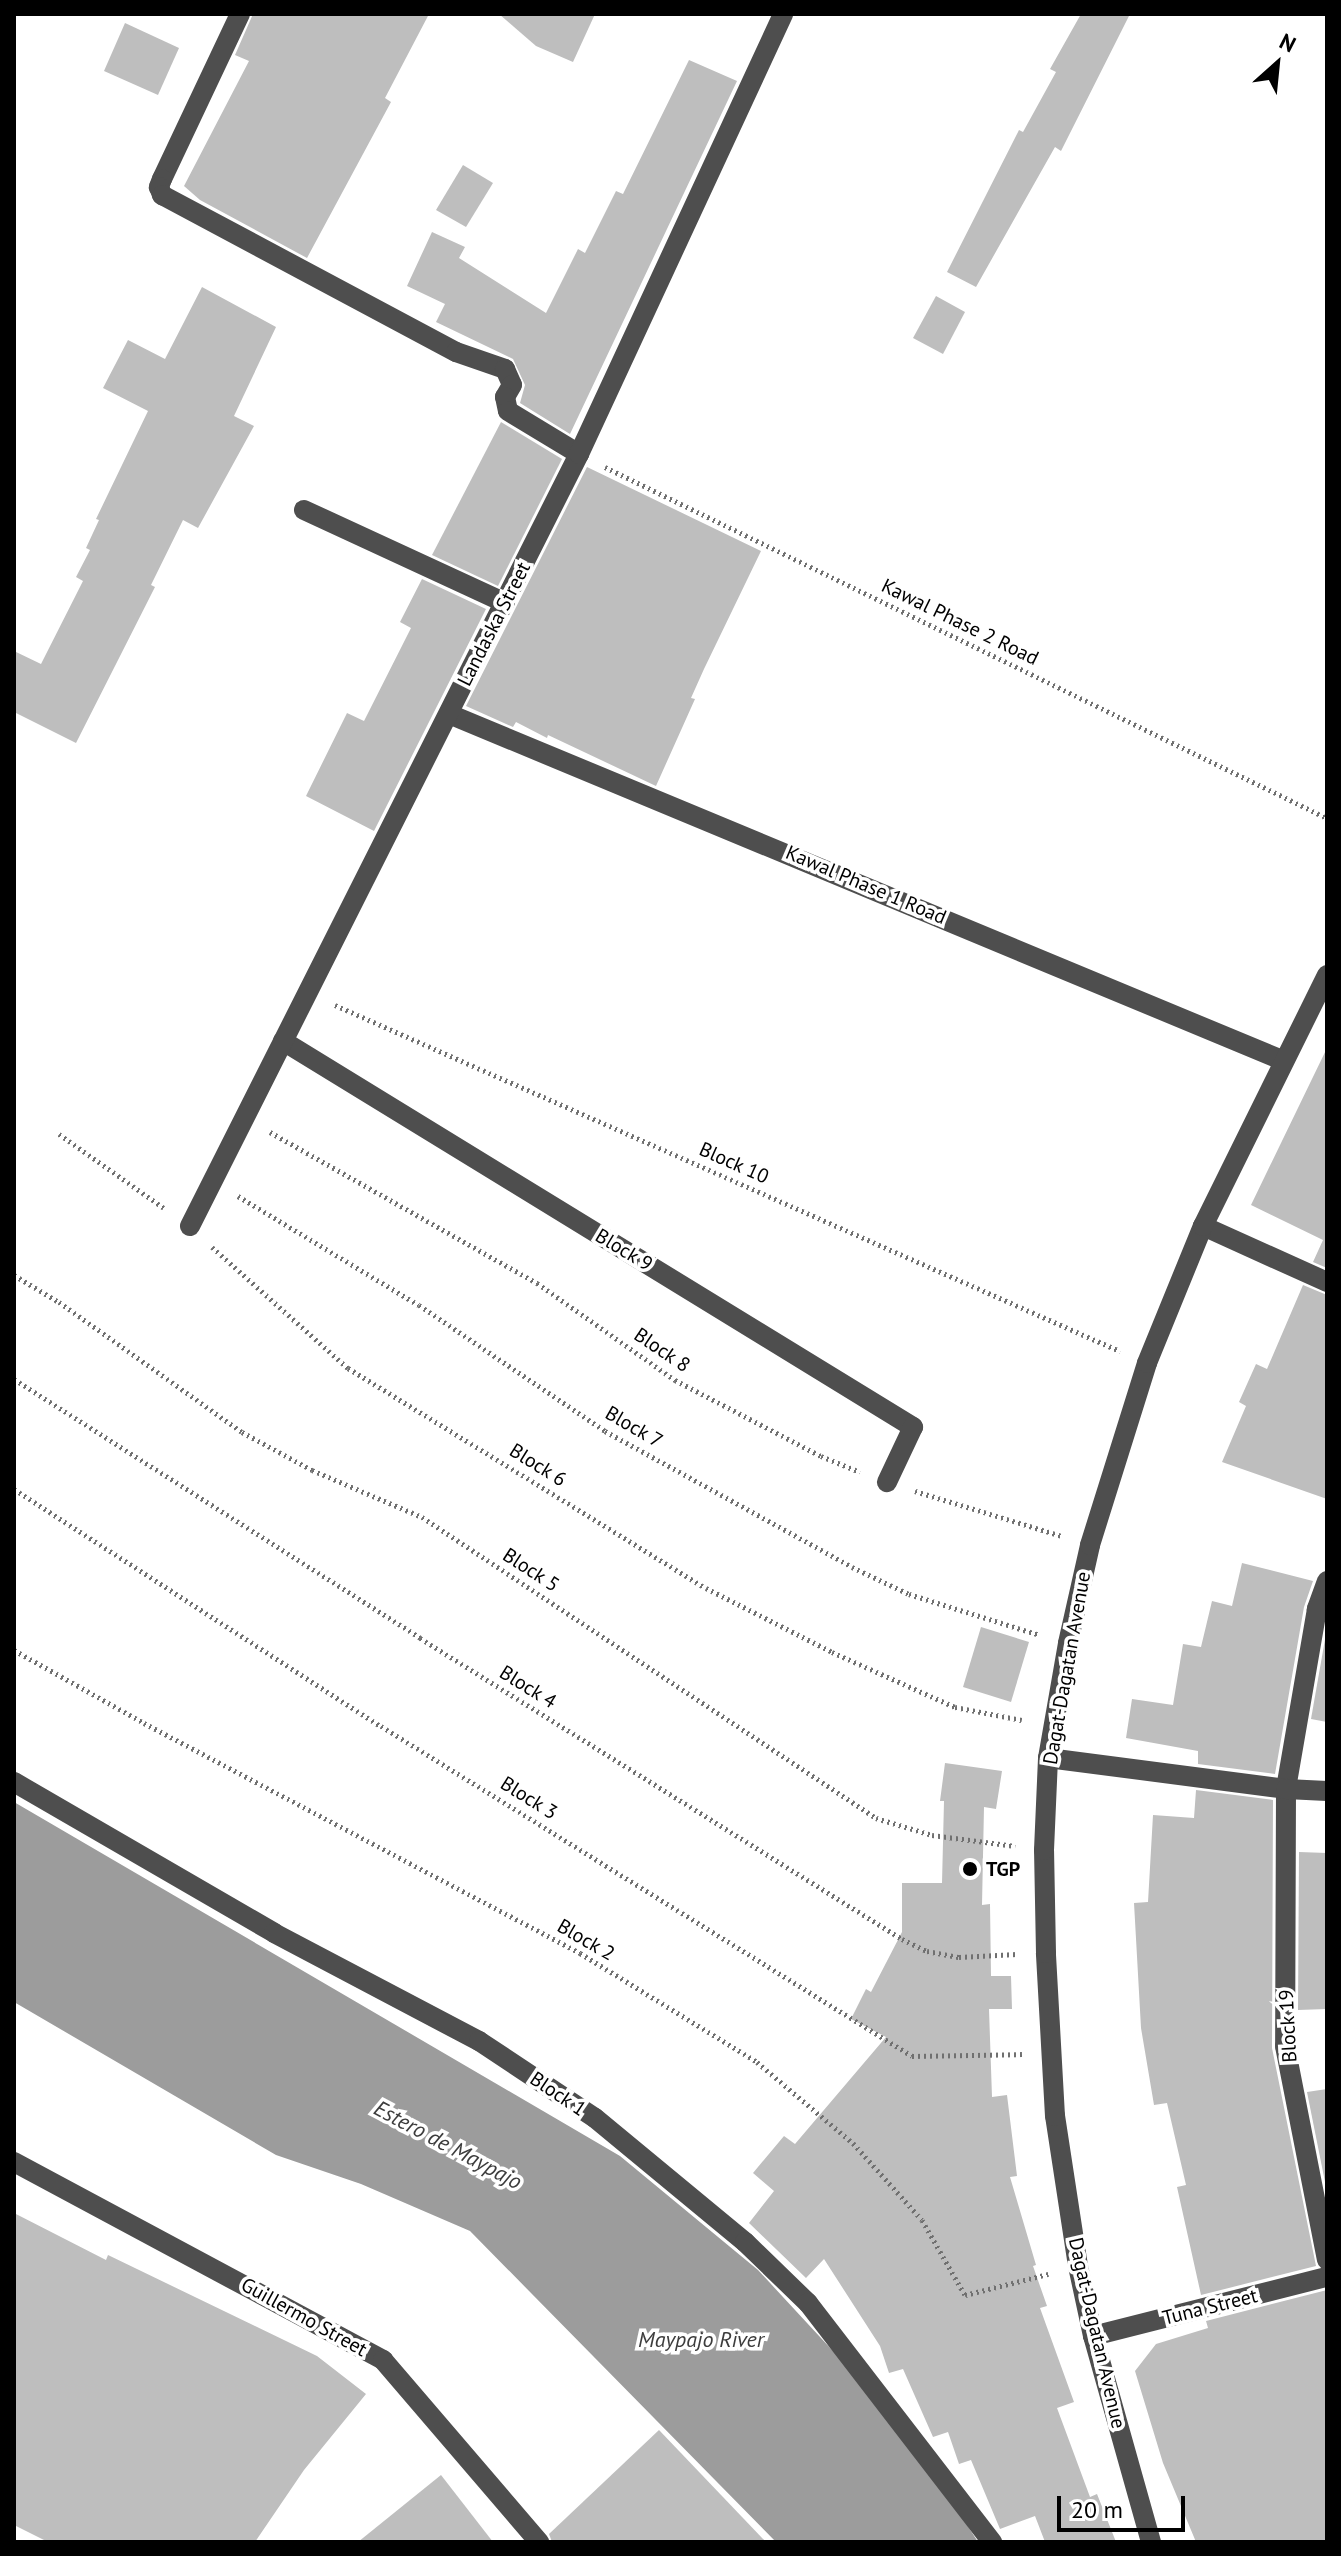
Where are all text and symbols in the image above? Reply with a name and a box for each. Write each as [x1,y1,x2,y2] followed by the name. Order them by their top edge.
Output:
[1237,24,1317,104] north arrow
[1275,27,1301,58] text: N
[452,558,536,690] street label: Landaska Street
[877,574,1043,670] street label: Kawal Phase 2 Road
[782,840,950,930] street label: Kawal Phase 1 Road
[695,1137,773,1189] street label: Block 10
[591,1223,657,1277] street label: Block 9
[629,1322,695,1378] street label: Block 8
[601,1401,667,1453] street label: Block 7
[505,1438,571,1492] street label: Block 6
[498,1543,564,1597] street label: Block 5
[1038,1569,1096,1767] street label: Dagat-Dagatan Avenue
[495,1660,561,1714] street label: Block 4
[496,1771,562,1825] street label: Block 3
[986,1857,1020,1881] place label: TGP
[961,1860,979,1878] marker: TGP
[553,1914,619,1966] street label: Block 2
[1274,1988,1302,2064] street label: Block 19
[525,2066,591,2122] street label: Block 1
[370,2095,526,2195] water label: Estero de Maypajo
[1063,2235,1131,2431] street label: Dagat-Dagatan Avenue
[237,2272,371,2362] street label: Guillermo Street
[1160,2284,1260,2330] street label: Tuna Street
[638,2327,764,2353] water label: Maypajo River
[1061,2480,1189,2530] scale bar
[1071,2494,1123,2525] text: 20 m

